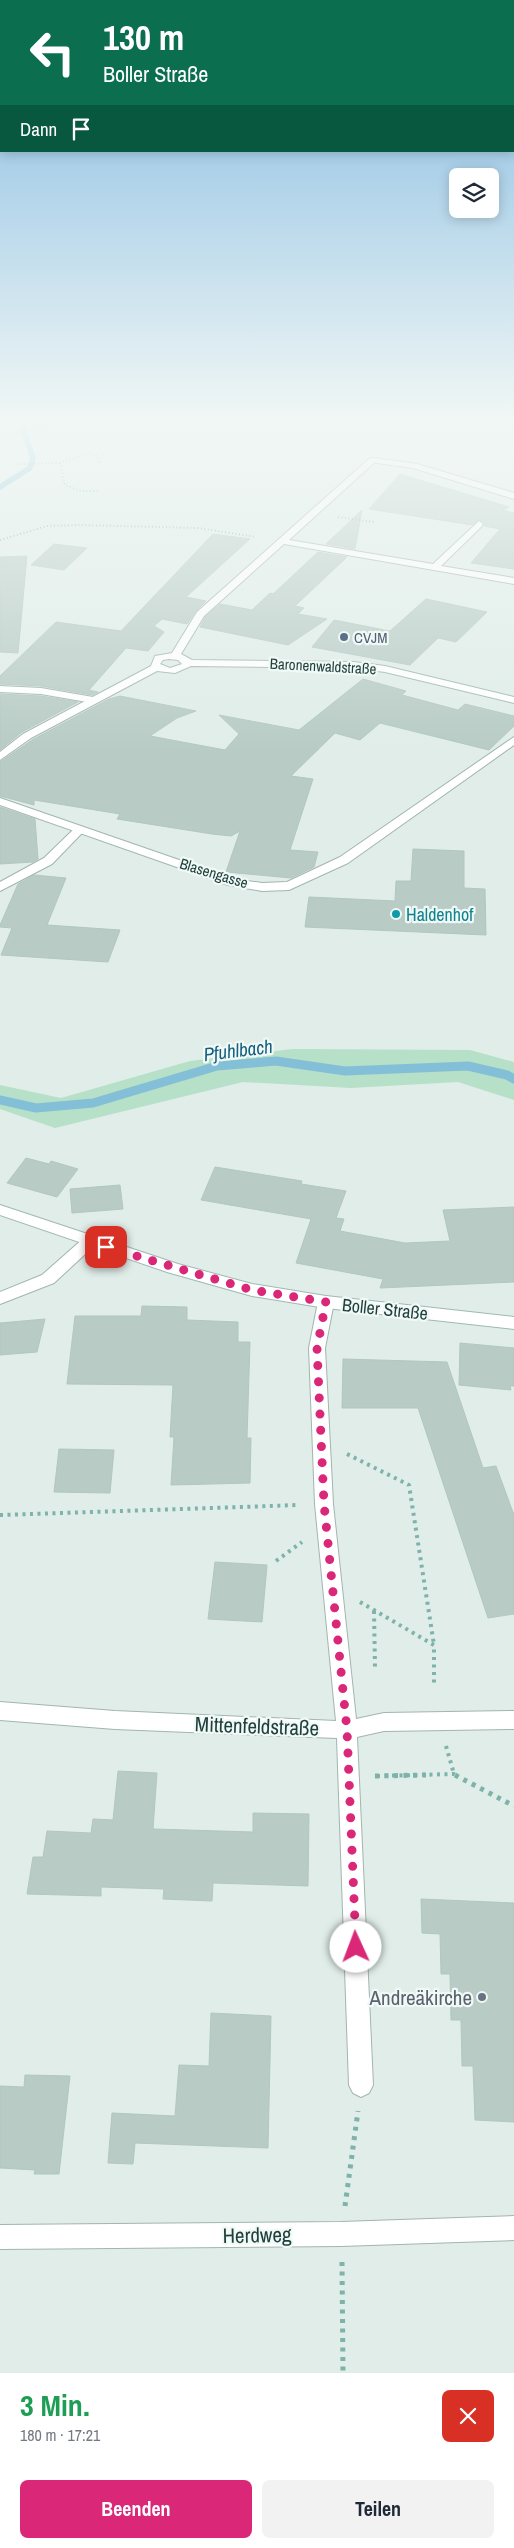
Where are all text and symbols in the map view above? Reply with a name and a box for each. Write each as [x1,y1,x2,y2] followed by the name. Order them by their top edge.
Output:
[103,14,184,61] text: 130 m
[20,20,85,85] icon: left
[103,59,208,89] text: Boller Straße
[67,115,95,143] icon: arrive
[20,116,57,142] text: Dann
[449,168,499,218] map controls
[449,168,499,218] button: layers
[354,627,387,648] place label: CVJM
[338,631,350,643] marker: CVJM
[269,653,377,679] street label: Baronenwaldstraße
[177,853,251,893] street label: Blasengasse
[406,902,474,927] place label: Haldenhof
[390,908,402,920] marker: Haldenhof
[202,1033,274,1067] water label: Pfuhlbach
[85,1226,127,1268] pin
[92,1233,120,1261] icon: arrive
[341,1292,429,1326] street label: Boller Straße
[194,1709,320,1743] street label: Mittenfeldstraße
[329,1920,381,1972] position arrow
[369,1983,472,2012] place label: Andreäkirche
[476,1991,488,2003] marker: Andreäkirche
[222,2220,292,2250] street label: Herdweg
[20,2385,90,2425] text: 3 Min.
[442,2390,494,2442] button: close
[20,2424,100,2446] text: 180 m · 17:21
[20,2480,252,2538] button: Beenden
[262,2480,494,2538] button: Teilen

